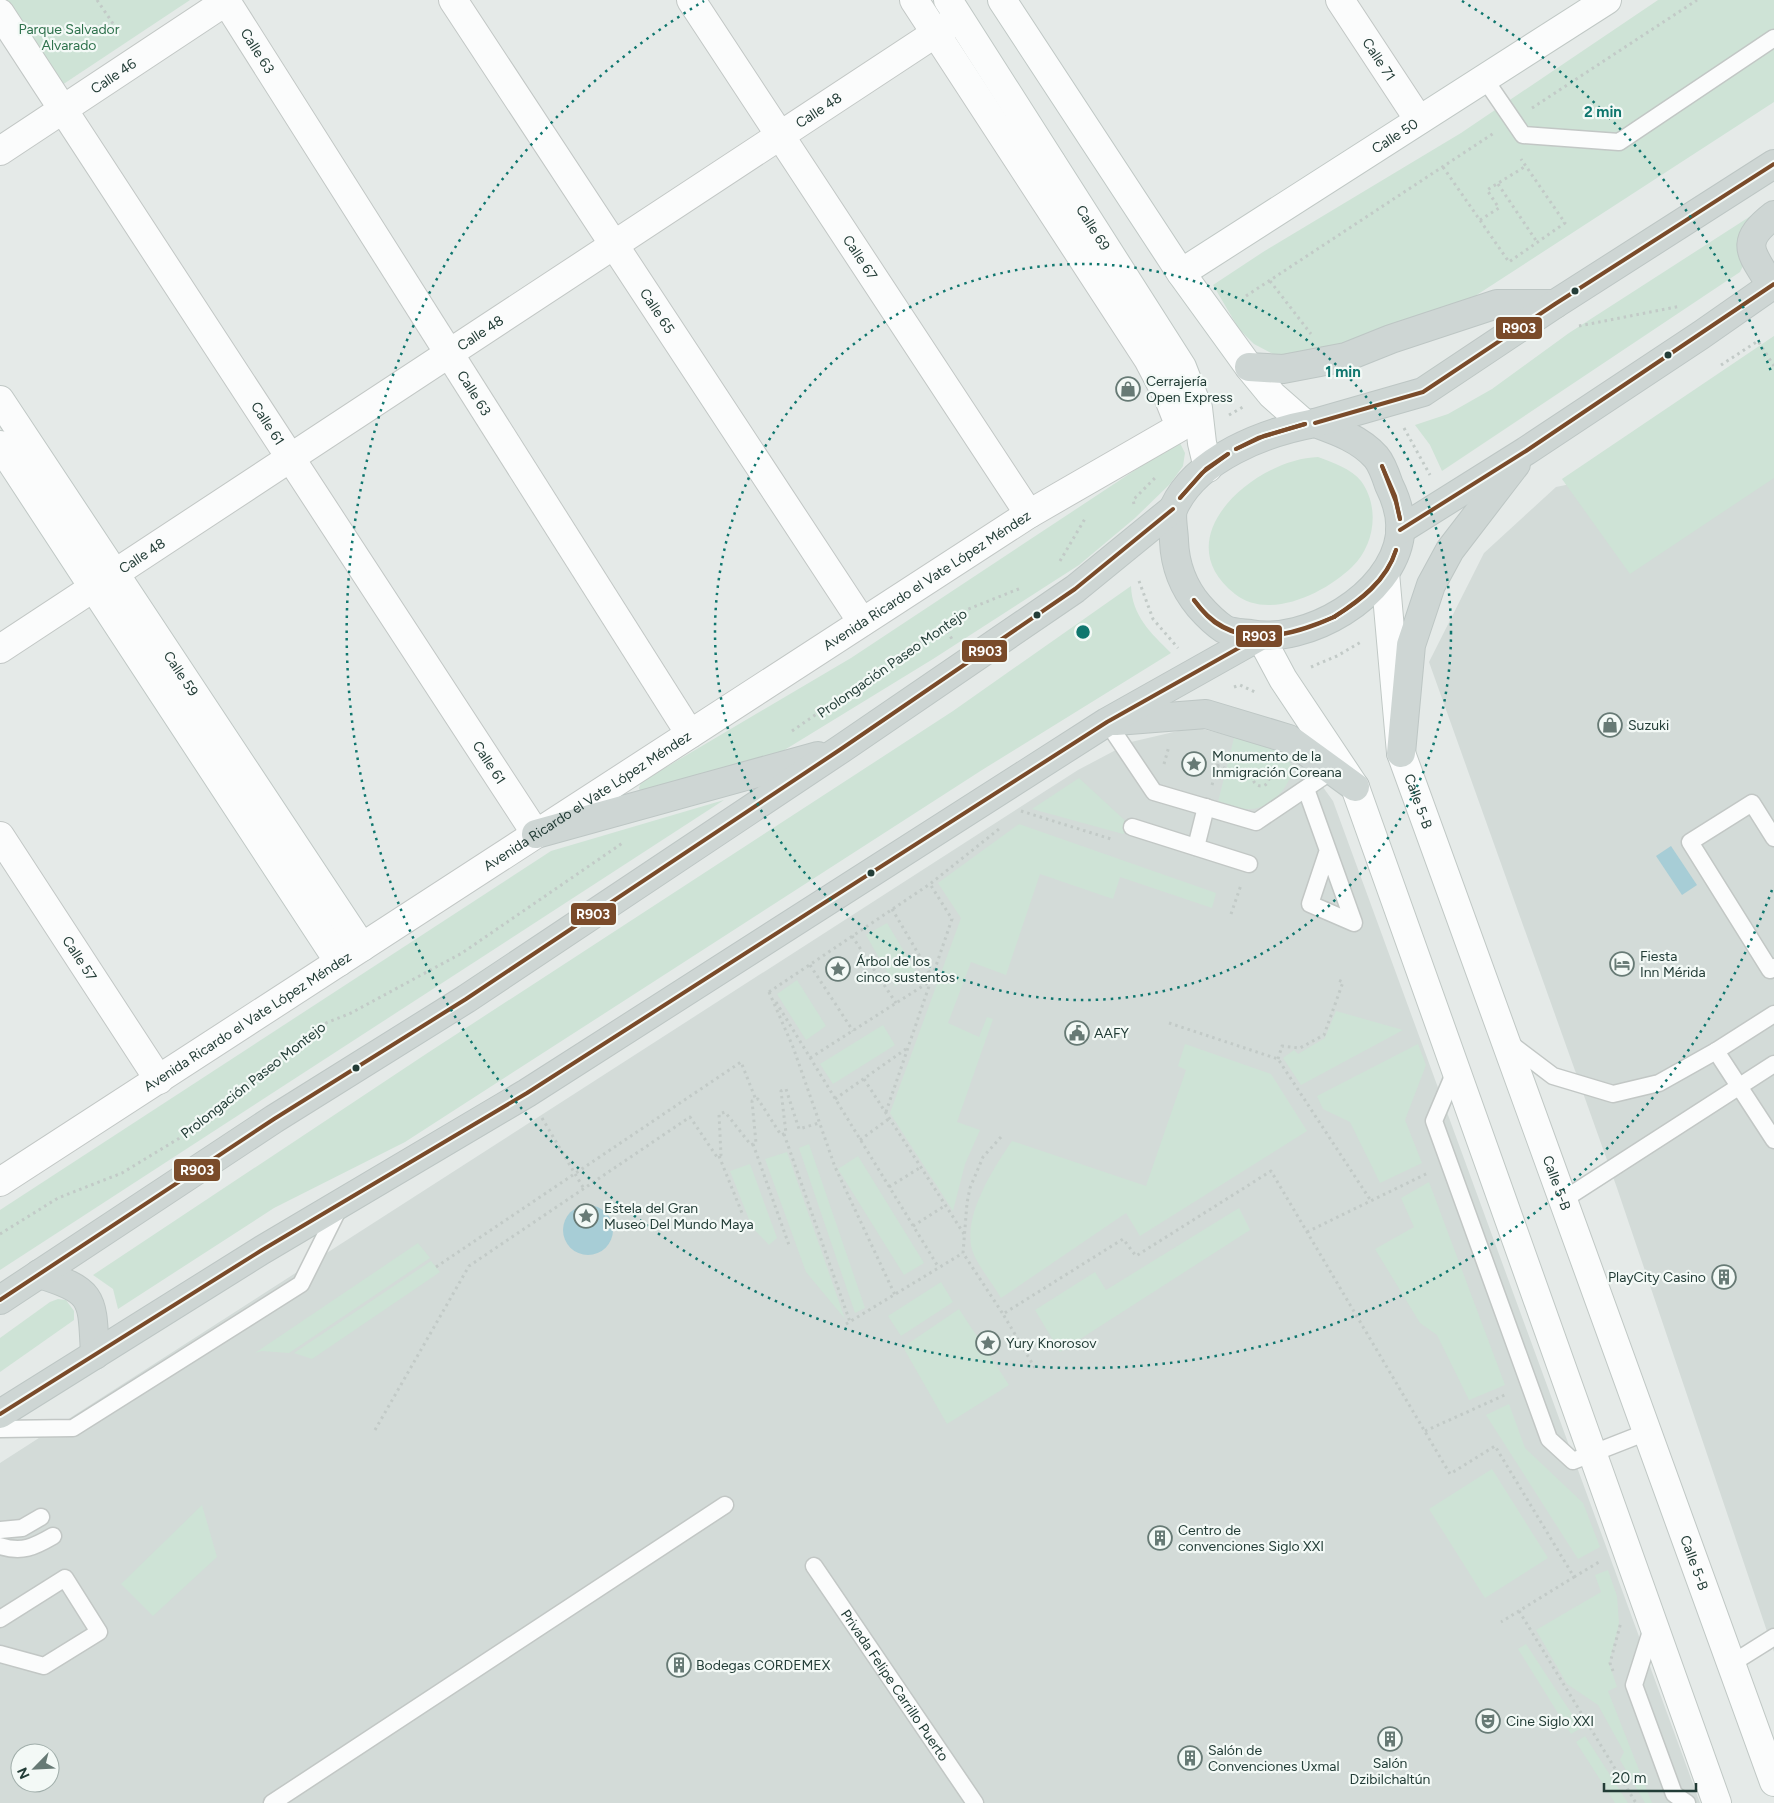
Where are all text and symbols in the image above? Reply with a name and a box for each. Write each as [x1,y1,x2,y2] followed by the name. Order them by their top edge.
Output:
[19,21,120,54] park label: Parque Salvador Alvarado
[237,25,278,77] street label: Calle 63
[1358,35,1399,84] street label: Calle 71
[88,55,140,98] street label: Calle 46
[793,89,845,132] street label: Calle 48
[1584,103,1622,121] text: 2 min
[1369,115,1421,157] street label: Calle 50
[1072,202,1113,254] street label: Calle 69
[839,232,881,284] street label: Calle 67
[636,285,678,337] street label: Calle 65
[1570,286,1580,296] unlabelled marker
[454,312,507,355] street label: Calle 48
[1495,316,1543,340] line badge: R903
[1502,320,1536,337] text: R903
[1663,350,1673,360] unlabelled marker
[1325,363,1361,381] text: 1 min
[453,368,494,419] street label: Calle 63
[1146,373,1233,406] place label: Cerrajería Open Express
[1115,376,1141,402] shop icon: Cerrajería Open Express
[247,399,288,448] street label: Calle 61
[820,507,1034,654] street label: Avenida Ricardo el Vate López Méndez
[116,535,169,577] street label: Calle 48
[814,605,970,722] street label: Prolongación Paseo Montejo
[1032,610,1042,620] unlabelled marker
[1074,623,1092,641] centre of rings
[1235,624,1283,648] line badge: R903
[1242,628,1276,645] text: R903
[961,639,1008,663] line badge: R903
[968,643,1002,660] text: R903
[160,648,202,700] street label: Calle 59
[1597,712,1623,738] shop icon: Suzuki
[1628,717,1669,734] place label: Suzuki
[480,728,694,875] street label: Avenida Ricardo el Vate López Méndez
[469,738,509,788] street label: Calle 61
[1212,748,1342,781] place label: Monumento de la Inmigración Coreana
[1181,751,1207,777] place icon: Monumento de la Inmigración Coreana
[1400,772,1436,831] street label: Calle 5-B
[866,868,876,878] unlabelled marker
[570,902,617,926] line badge: R903
[576,906,610,923] text: R903
[58,933,100,985] street label: Calle 57
[141,948,355,1095] street label: Avenida Ricardo el Vate López Méndez
[1640,948,1706,981] place label: Fiesta Inn Mérida
[1609,951,1635,977] hotel icon: Fiesta Inn Mérida
[856,953,955,986] place label: Árbol de los cinco sustentos
[825,956,851,982] place icon: Árbol de los cinco sustentos
[178,1019,329,1142] street label: Prolongación Paseo Montejo
[1064,1020,1090,1046] public building icon: AAFY
[1094,1025,1130,1042] place label: AAFY
[351,1063,361,1073] unlabelled marker
[1539,1153,1574,1213] street label: Calle 5-B
[173,1158,221,1182] line badge: R903
[180,1162,214,1179] text: R903
[604,1200,754,1233] place label: Estela del Gran Museo Del Mundo Maya
[573,1203,599,1229] place icon: Estela del Gran Museo Del Mundo Maya
[1711,1264,1737,1290] building icon: PlayCity Casino
[1608,1269,1706,1286] place label: PlayCity Casino
[975,1330,1001,1356] place icon: Yury Knorosov
[1006,1335,1097,1352] place label: Yury Knorosov
[1178,1522,1324,1555] place label: Centro de convenciones Siglo XXI
[1147,1525,1173,1551] building icon: Centro de convenciones Siglo XXI
[1676,1533,1712,1593] street label: Calle 5-B
[837,1606,952,1764] street label: Privada Felipe Carrillo Puerto
[666,1652,692,1678] building icon: Bodegas CORDEMEX
[696,1657,831,1674] place label: Bodegas CORDEMEX
[1475,1708,1501,1734] theatre icon: Cine Siglo XXI
[1506,1713,1594,1730] place label: Cine Siglo XXI
[1377,1726,1403,1752] building icon: Salón Dzibilchaltún
[1208,1742,1340,1775] place label: Salón de Convenciones Uxmal
[10,1743,60,1793] north arrow
[1177,1745,1203,1771] building icon: Salón de Convenciones Uxmal
[1350,1755,1431,1788] place label: Salón Dzibilchaltún
[1604,1760,1696,1792] scale bar
[14,1765,34,1781] text: N
[1612,1769,1646,1787] text: 20 m

